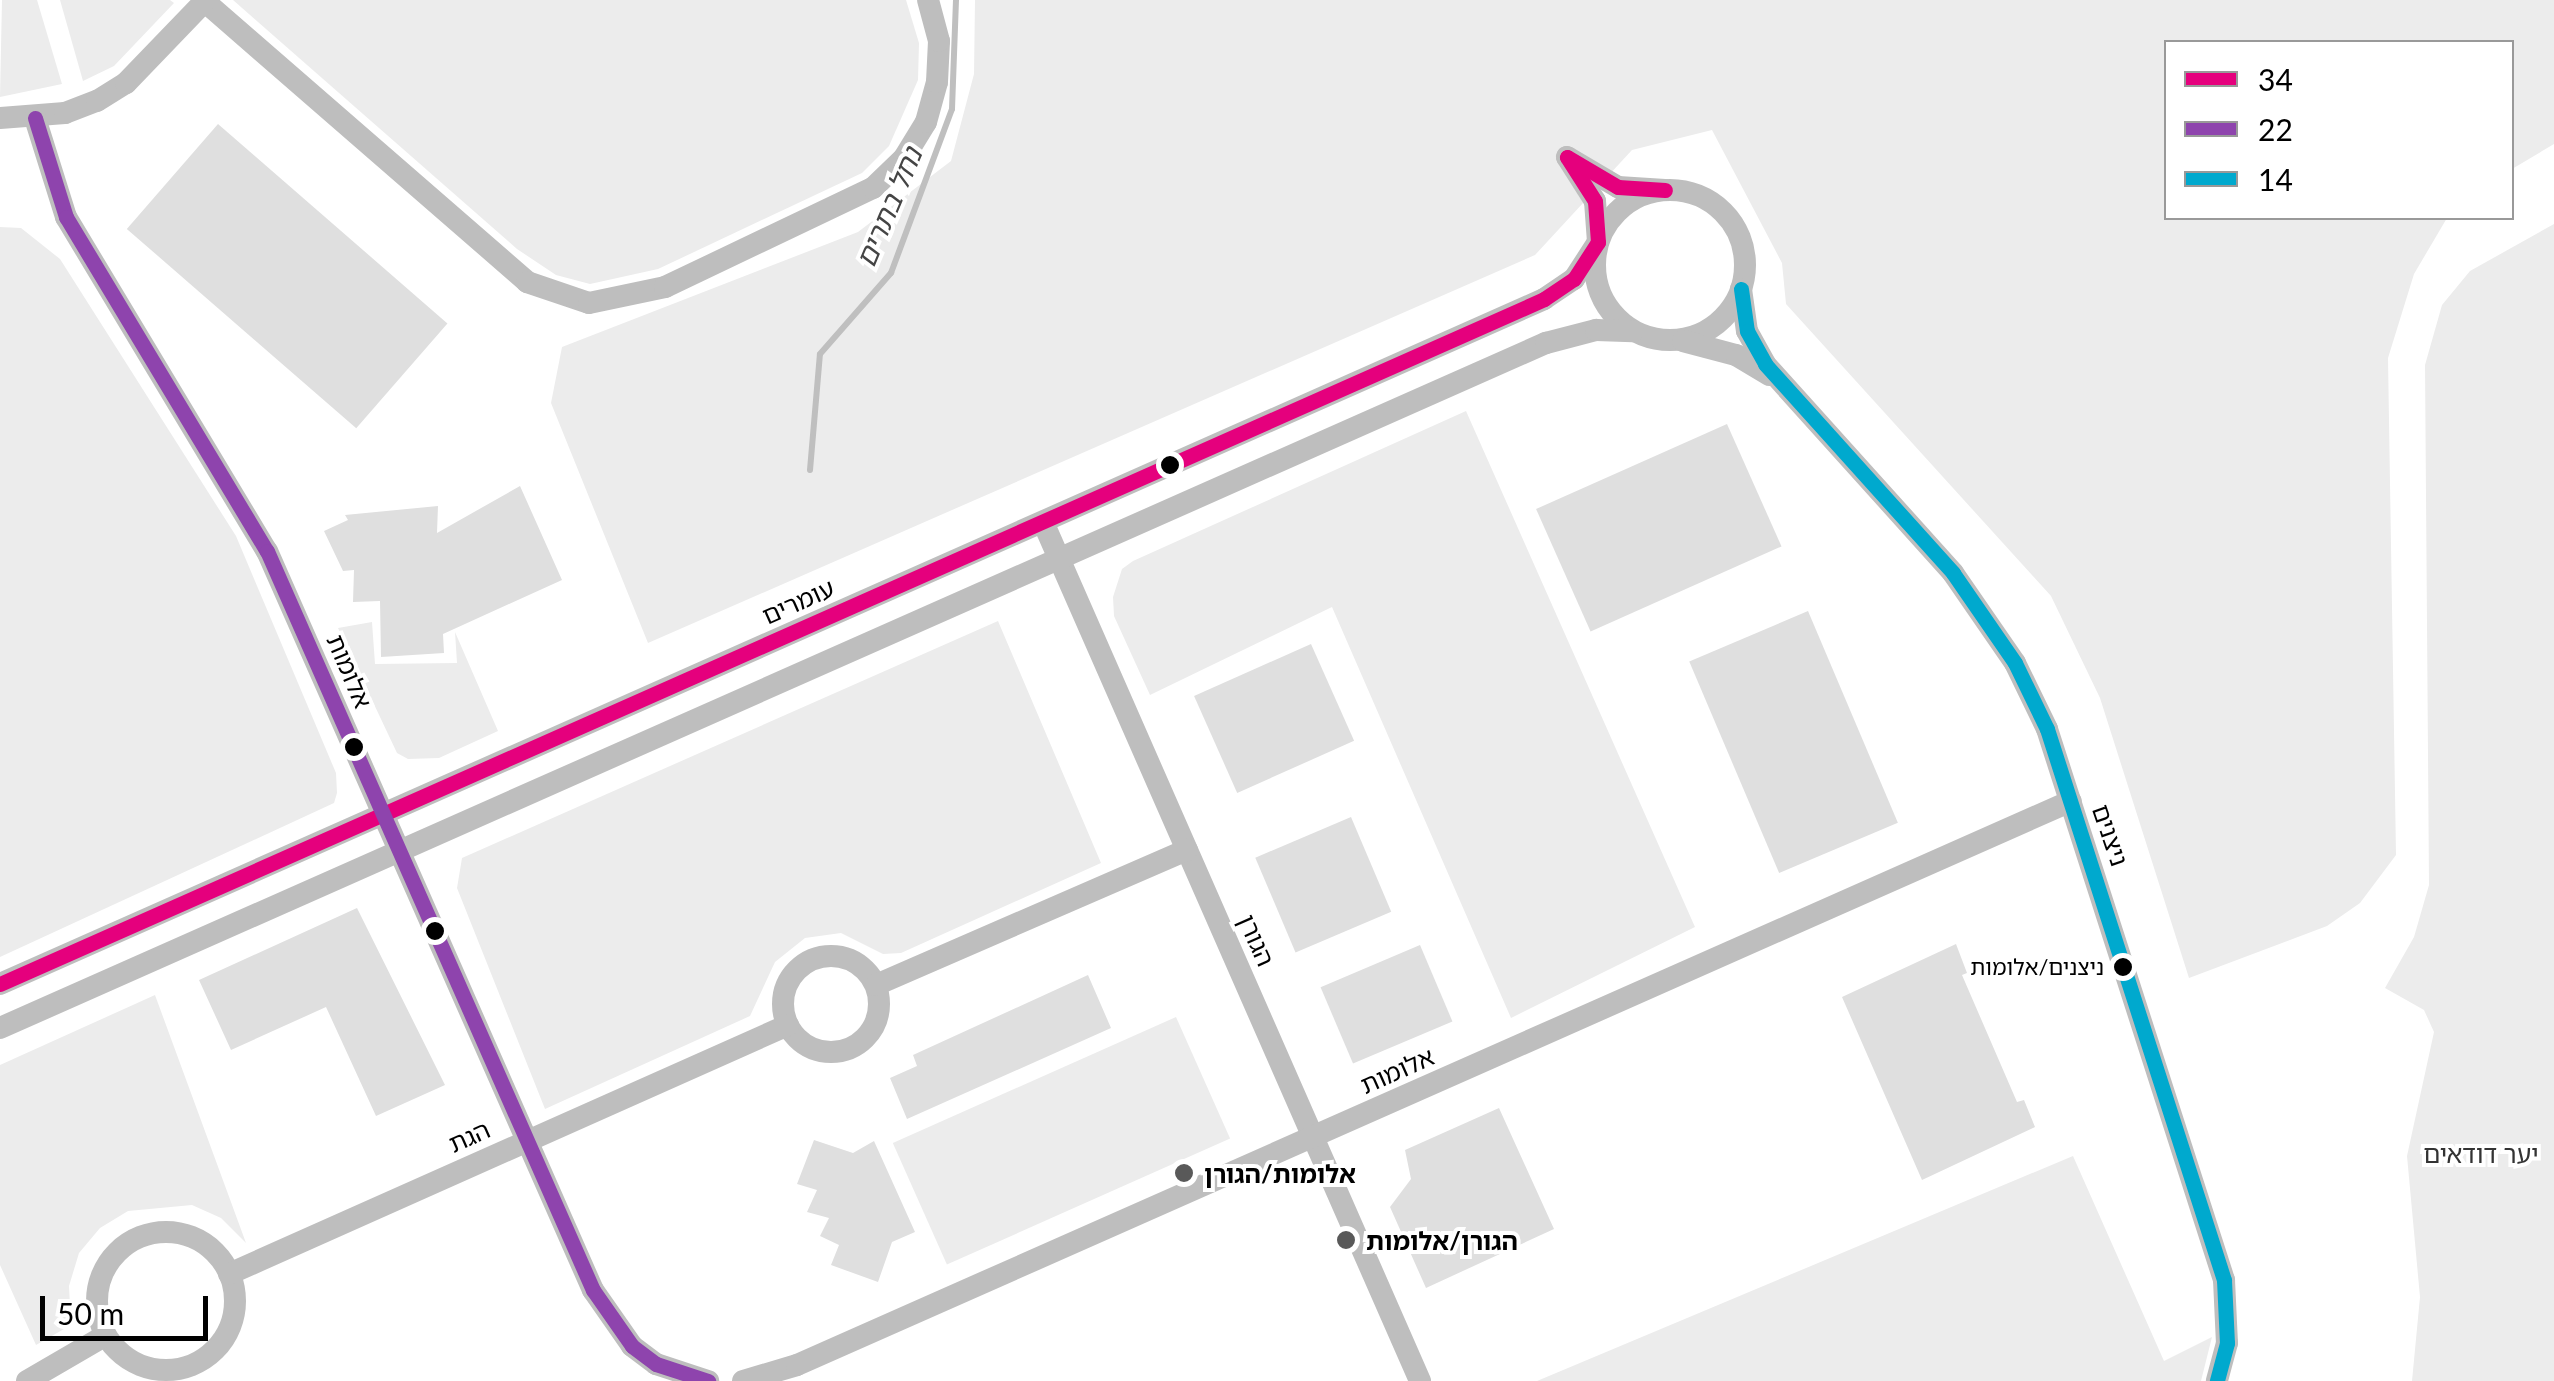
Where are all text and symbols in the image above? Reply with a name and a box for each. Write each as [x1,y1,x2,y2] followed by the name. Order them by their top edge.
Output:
[2164,40,2514,220] legend
[2258,61,2293,97] text: 34
[2258,111,2293,147] text: 22
[848,142,928,272] water label: נחל בתרים
[2258,161,2293,197] text: 14
[1160,455,1180,475] unlabelled marker
[757,572,839,630] street label: עומרים
[321,630,379,712] street label: אלומות
[344,737,364,757] unlabelled marker
[2087,800,2135,870] street label: ניצנים
[1232,909,1282,971] street label: הגורן
[425,921,445,941] unlabelled marker
[1970,954,2104,980] place label: ניצנים/אלומות
[2113,957,2133,977] marker: ניצנים/אלומות
[1356,1041,1438,1099] street label: אלומות
[444,1114,494,1158] street label: הגת
[2423,1138,2539,1168] park label: יער דודאים
[1204,1158,1356,1188] place label: אלומות/הגורן
[1173,1162,1195,1184] marker: אלומות/הגורן
[1366,1225,1518,1255] place label: הגורן/אלומות
[1335,1229,1357,1251] marker: הגורן/אלומות
[45,1276,212,1338] scale bar
[57,1295,124,1331] text: 50 m

